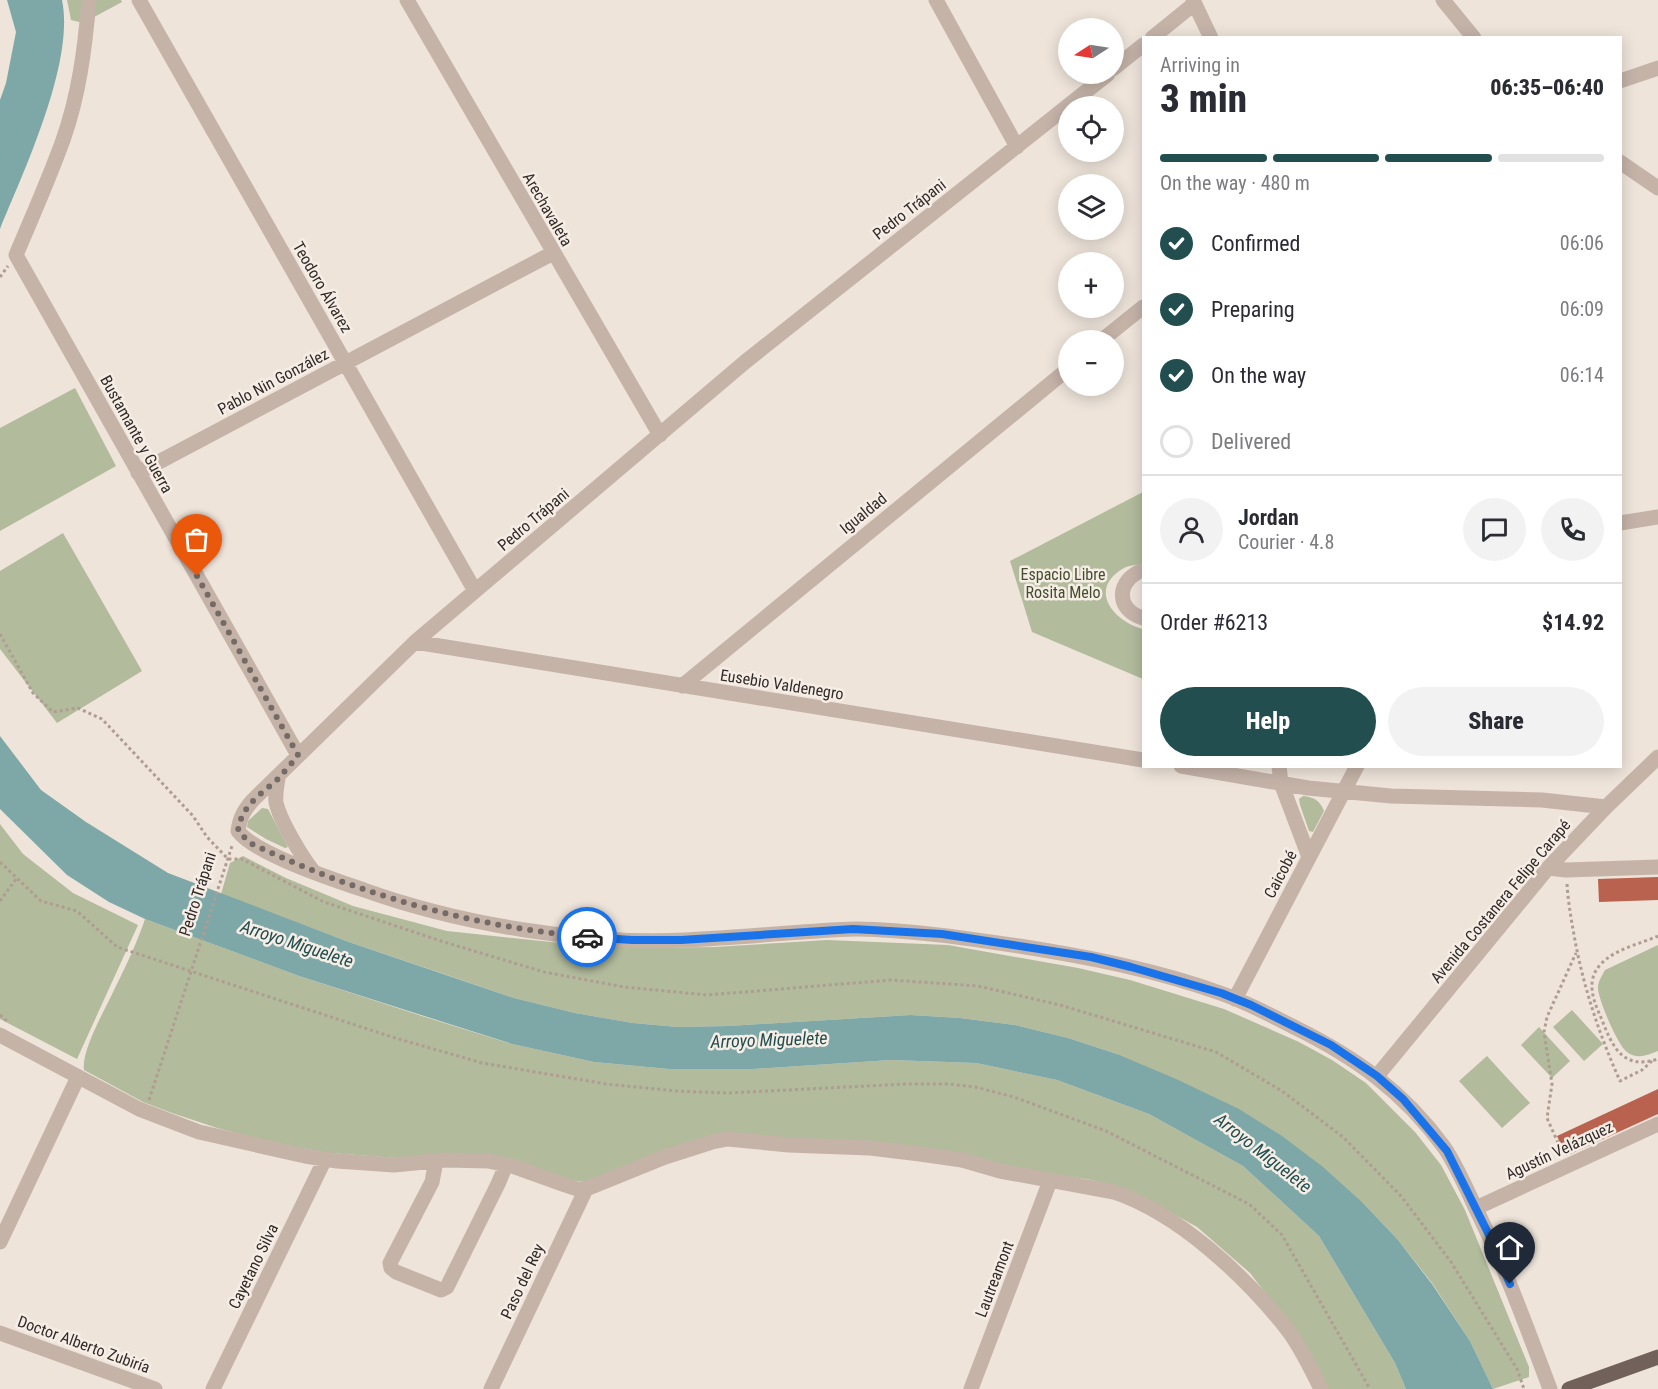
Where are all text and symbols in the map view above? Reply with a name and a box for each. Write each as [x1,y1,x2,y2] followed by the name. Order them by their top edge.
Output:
[1058,18,1124,84] north arrow
[1058,18,1124,396] map controls
[1160,53,1240,77] text: Arriving in
[1490,75,1604,100] text: 06:35–06:40
[1160,76,1247,122] text: 3 min
[1058,96,1124,162] button: locate
[519,169,576,250] street label: Arechavaleta
[1160,171,1310,195] text: On the way · 480 m
[1058,174,1124,240] button: layers
[869,175,950,244] street label: Pedro Trápani
[1160,227,1193,260] icon: check
[1211,231,1300,256] text: Confirmed
[1560,231,1604,255] text: 06:06
[289,238,356,336] street label: Teodoro Álvarez
[1058,252,1124,318] button: +
[1160,293,1193,326] icon: check
[1211,297,1295,322] text: Preparing
[1560,297,1604,321] text: 06:09
[1058,330,1124,396] button: −
[215,344,332,419] street label: Pablo Nin González
[1160,359,1193,392] icon: check
[1211,363,1306,388] text: On the way
[1560,363,1604,387] text: 06:14
[96,372,177,496] street label: Bustamante y Guerra
[1211,429,1291,454] text: Delivered
[494,484,573,555] street label: Pedro Trápani
[836,489,890,538] street label: Igualdad
[1160,498,1223,561] button: person
[1463,498,1526,561] button: chat
[1541,498,1604,561] button: phone
[1238,505,1299,530] text: Jordan
[171,514,222,576] pin
[180,523,213,556] icon: bag
[1238,530,1334,554] text: Courier · 4.8
[1021,565,1105,602] park label: Espacio Libre Rosita Melo
[1160,610,1268,635] text: Order #6213
[1542,610,1604,635] text: $14.92
[719,665,845,704] street label: Eusebio Valdenegro
[1160,687,1376,756] button: Help
[1388,687,1604,756] button: Share
[1426,816,1574,987] street label: Avenida Costanera Felipe Carapé
[1260,847,1301,901] street label: Caicobé
[175,850,220,939] street label: Pedro Trápani
[557,907,617,967] courier
[237,915,356,972] water label: Arroyo Miguelete
[571,921,604,954] icon: car
[709,1027,828,1052] water label: Arroyo Miguelete
[1210,1108,1316,1197] water label: Arroyo Miguelete
[1502,1117,1616,1184] street label: Agustín Velázquez
[225,1220,282,1312] street label: Cayetano Silva
[1484,1222,1535,1284] pin
[1493,1231,1526,1264] icon: home
[971,1238,1018,1320] street label: Lautreamont
[497,1240,548,1322] street label: Paso del Rey
[15,1312,153,1377] street label: Doctor Alberto Zubiría

